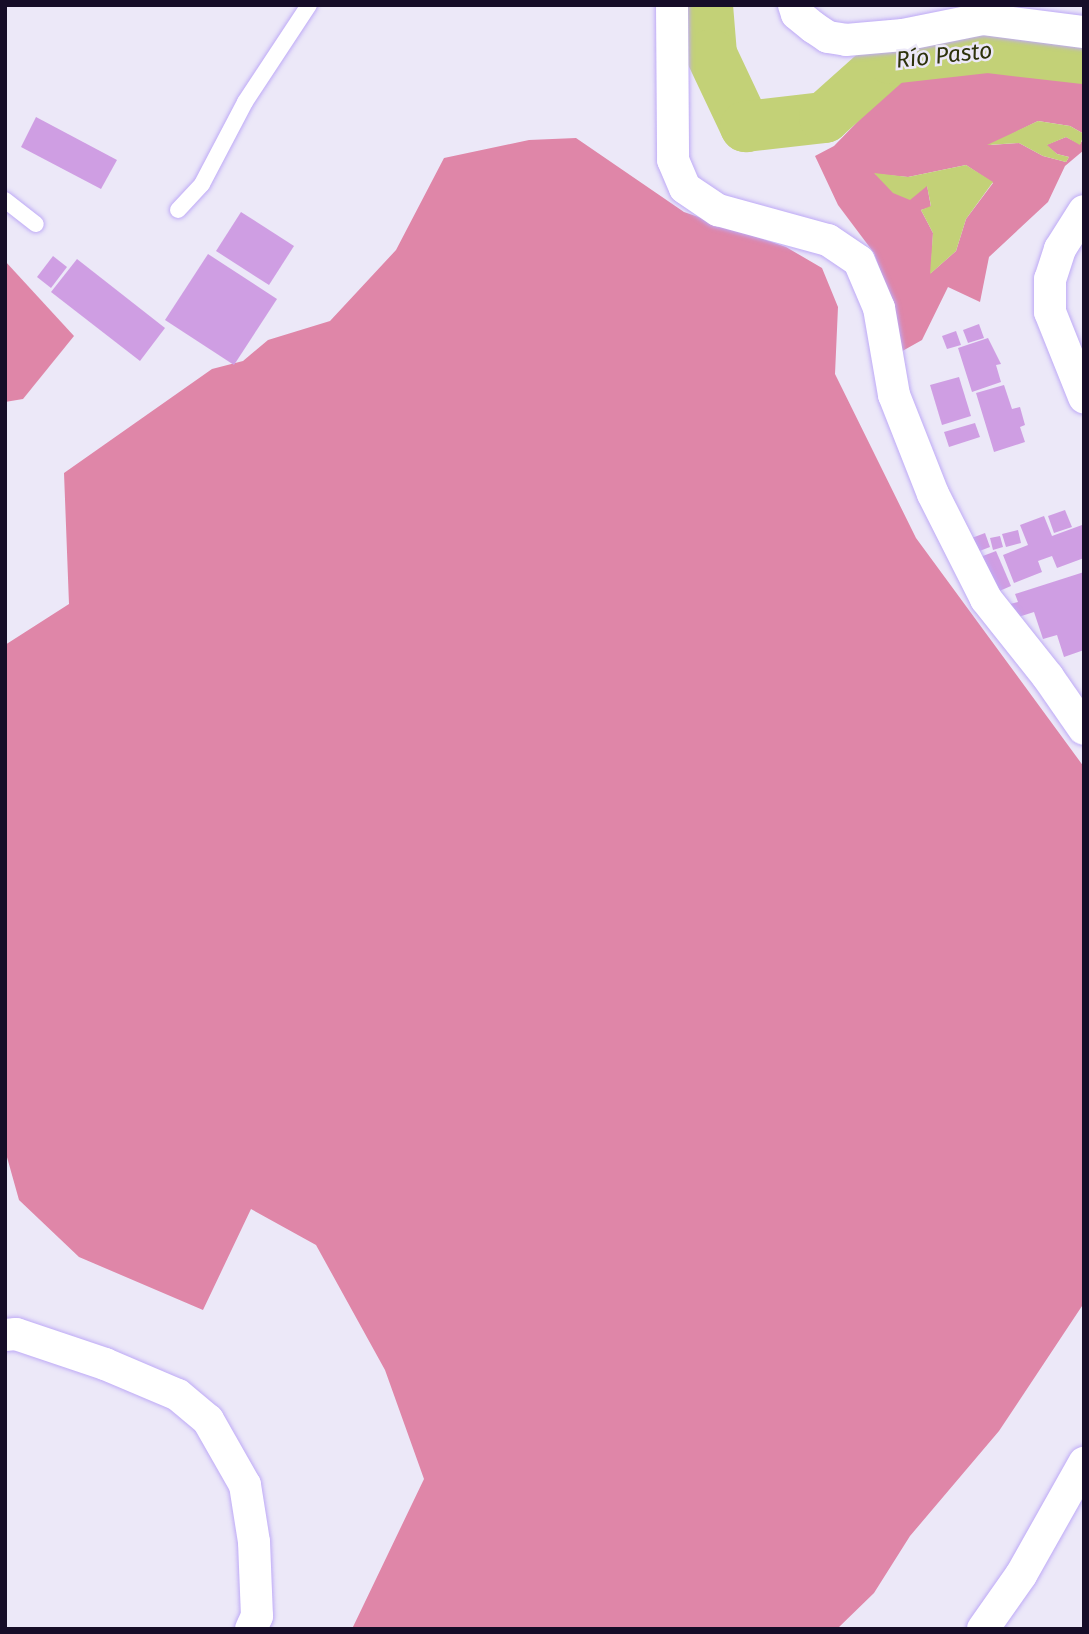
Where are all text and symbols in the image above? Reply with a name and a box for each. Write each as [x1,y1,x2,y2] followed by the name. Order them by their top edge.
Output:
[894,36,994,74] water label: Río Pasto

